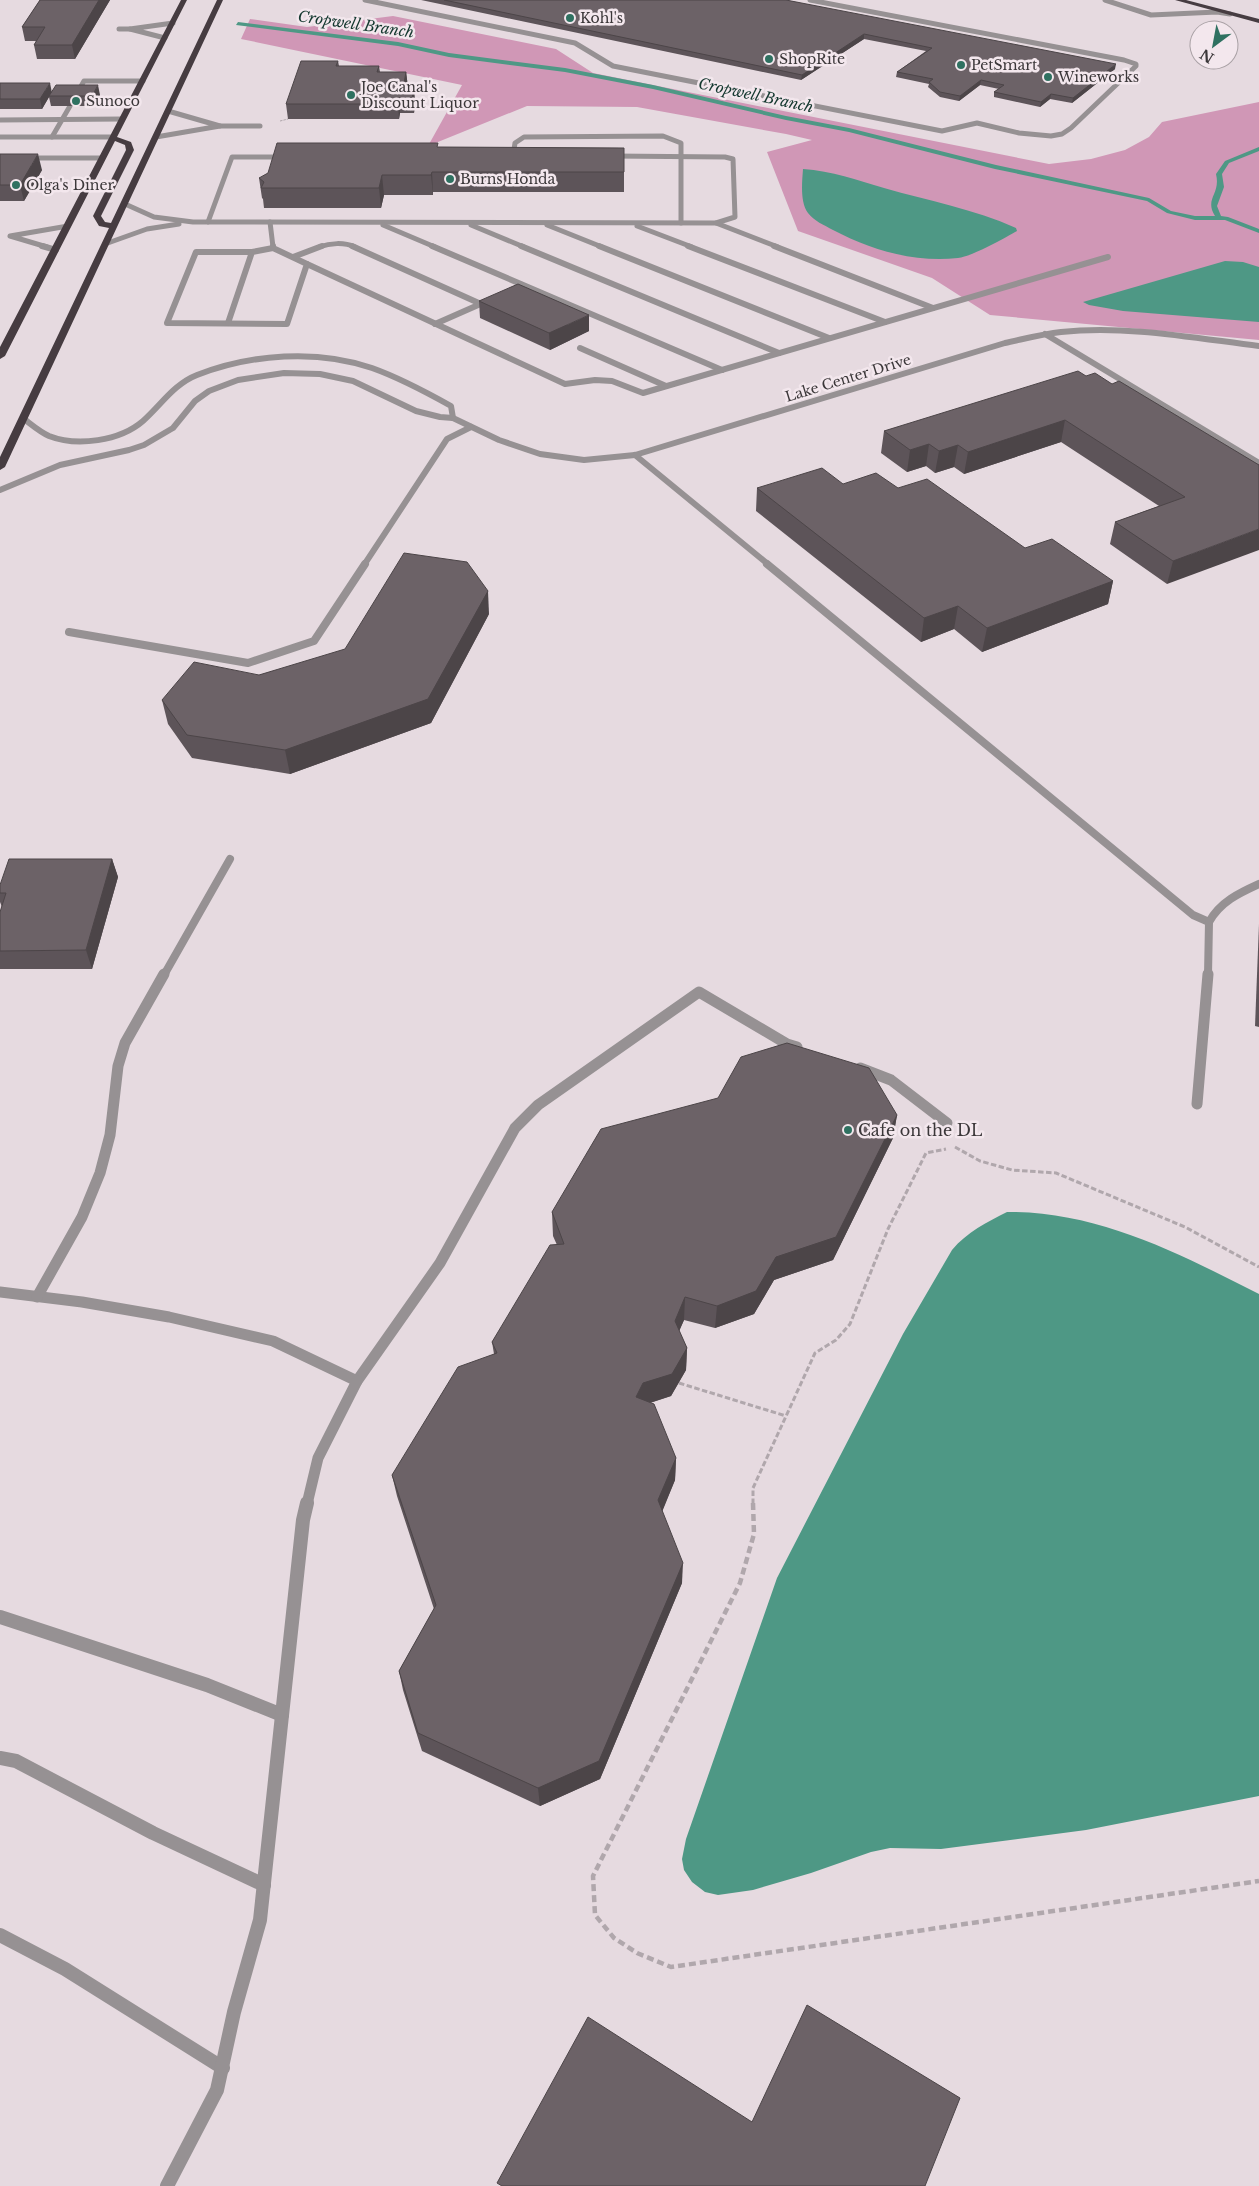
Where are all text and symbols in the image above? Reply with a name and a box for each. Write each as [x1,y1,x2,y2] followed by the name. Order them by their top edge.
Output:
[297,6,416,42] water label: Cropwell Branch
[580,9,623,27] place label: Kohl's
[564,12,576,24] marker: Kohl's
[1189,20,1239,70] north arrow
[1197,45,1217,67] text: N
[779,50,845,68] place label: ShopRite
[763,53,775,65] marker: ShopRite
[971,56,1038,74] place label: PetSmart
[955,59,967,71] marker: PetSmart
[1057,68,1139,86] place label: Wineworks
[1042,71,1054,83] marker: Wineworks
[697,74,816,117] water label: Cropwell Branch
[359,78,479,112] place label: Joe Canal's Discount Liquor
[345,89,357,101] marker: Joe Canal's Discount Liquor
[86,92,140,110] place label: Sunoco
[70,95,82,107] marker: Sunoco
[460,170,556,188] place label: Burns Honda
[444,173,456,185] marker: Burns Honda
[26,176,114,194] place label: Olga's Diner
[10,179,22,191] marker: Olga's Diner
[783,350,913,406] street label: Lake Center Drive
[858,1120,983,1140] place label: Cafe on the DL
[842,1124,854,1136] marker: Cafe on the DL

